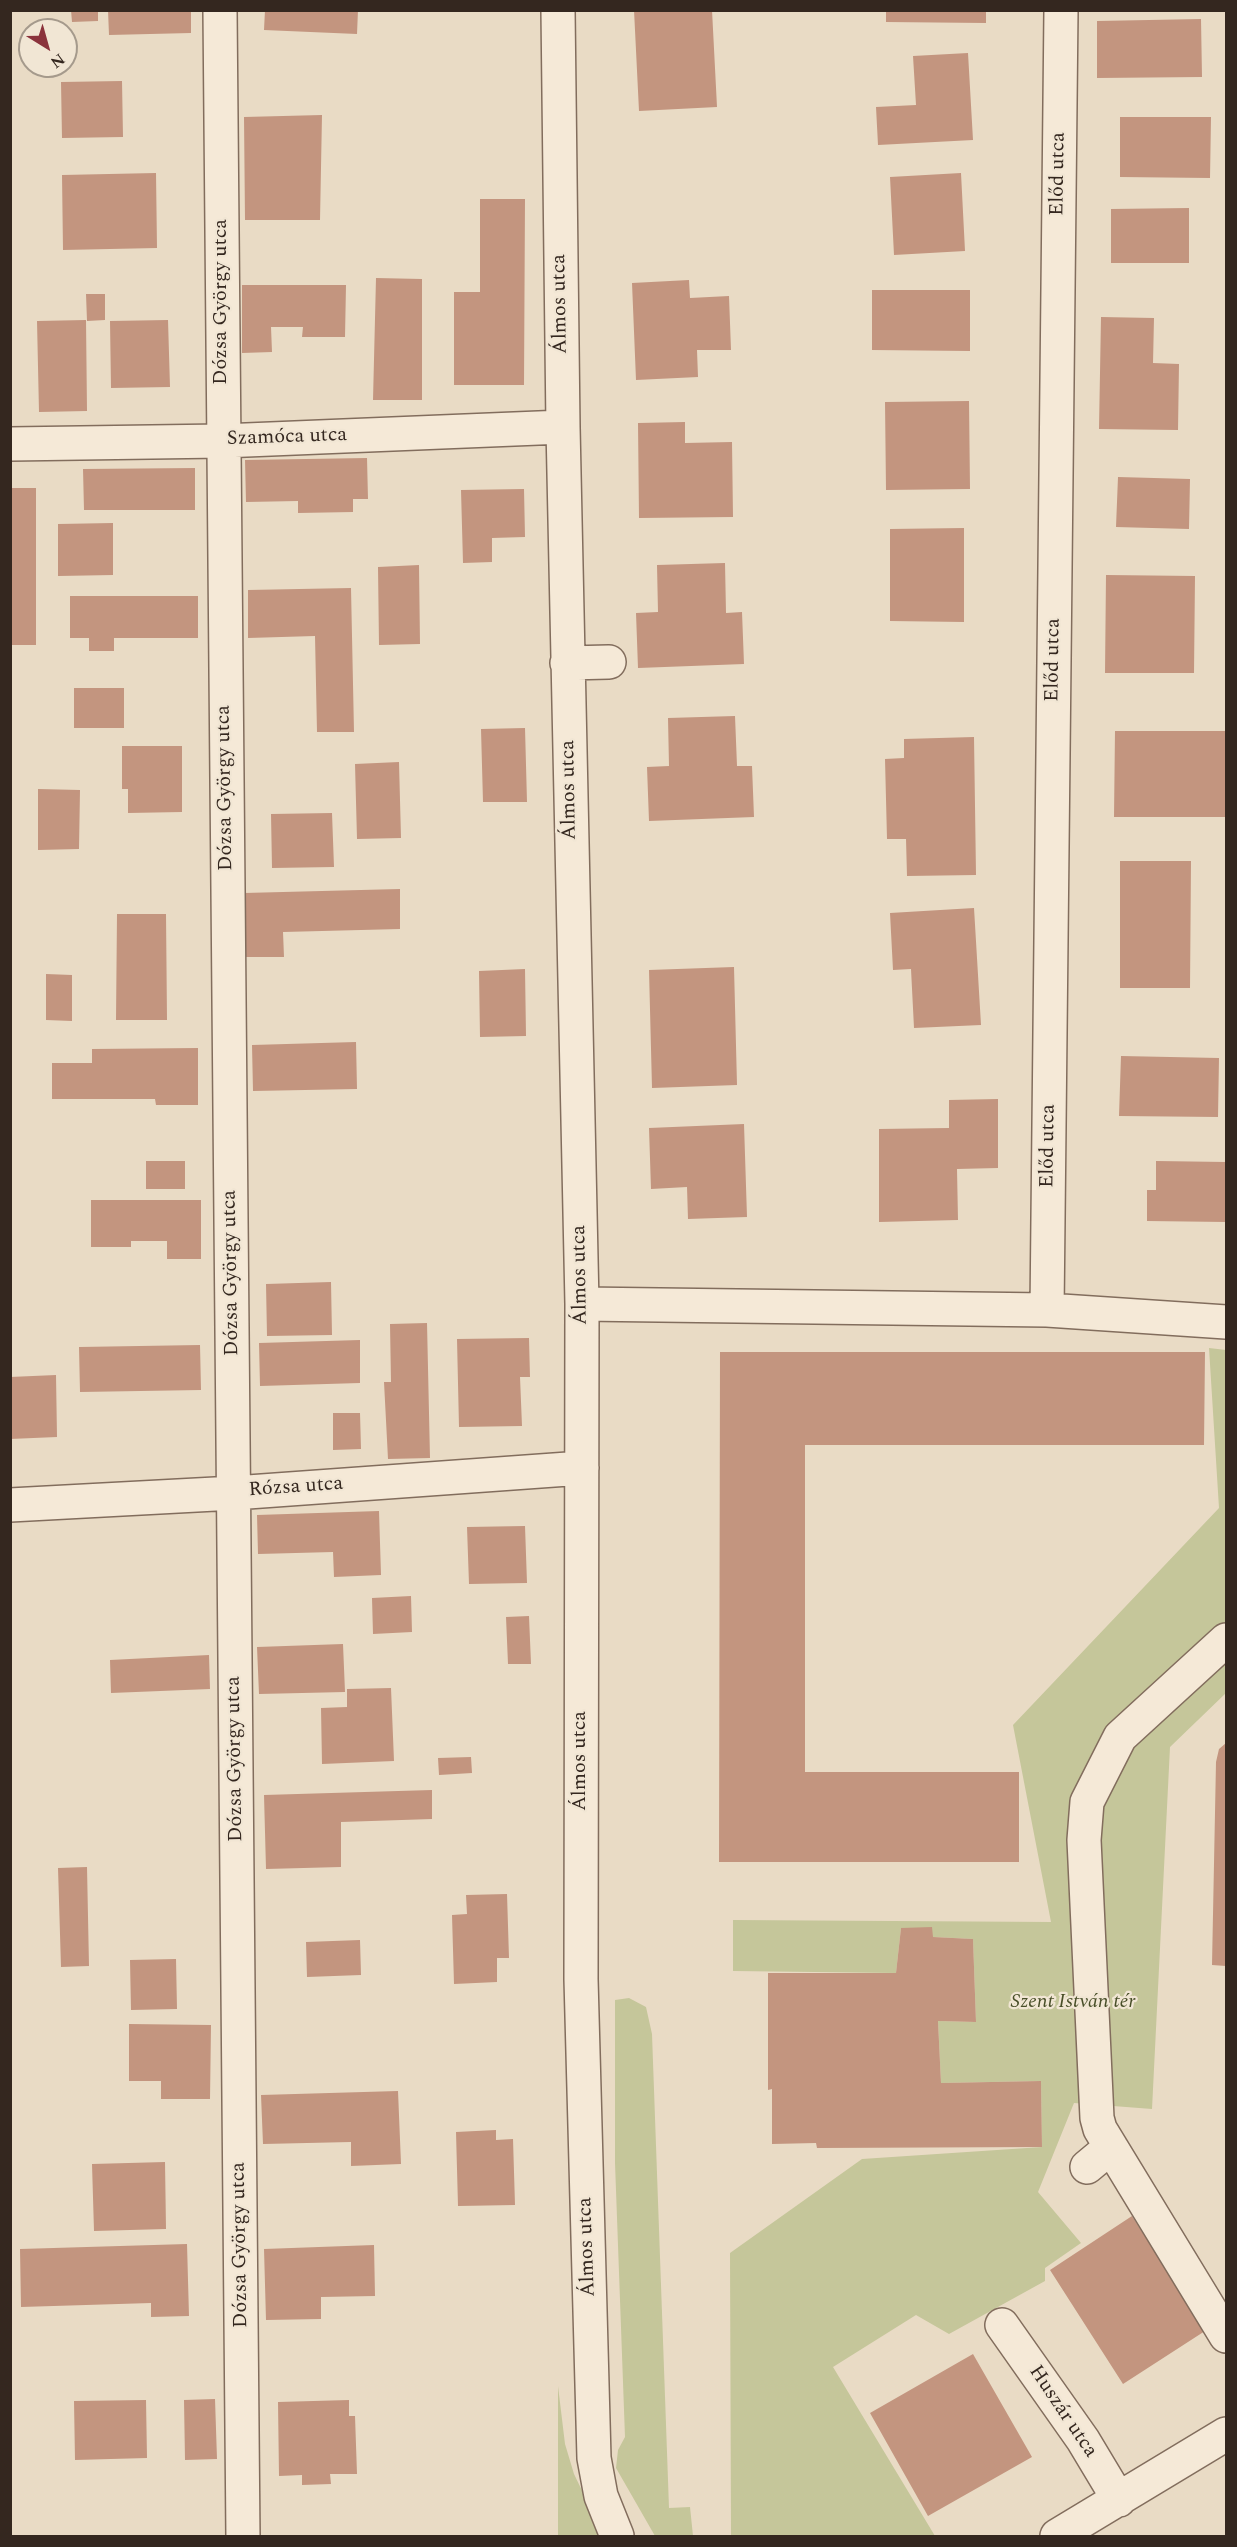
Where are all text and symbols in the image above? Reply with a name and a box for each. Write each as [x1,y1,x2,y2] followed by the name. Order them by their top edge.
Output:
[18,18,78,78] north arrow
[45,47,70,74] text: N
[1046,132,1072,216] street label: Előd utca
[210,219,234,385] street label: Dózsa György utca
[548,254,574,354] street label: Álmos utca
[226,424,348,452] street label: Szamóca utca
[1041,618,1067,702] street label: Előd utca
[213,705,239,871] street label: Dózsa György utca
[557,740,583,840] street label: Álmos utca
[1036,1104,1062,1188] street label: Előd utca
[219,1190,245,1356] street label: Dózsa György utca
[568,1225,594,1325] street label: Álmos utca
[248,1473,344,1503] street label: Rózsa utca
[223,1676,249,1842] street label: Dózsa György utca
[569,1711,593,1811] street label: Álmos utca
[1011,1991,1135,2015] park label: Szent István tér
[228,2162,254,2328] street label: Dózsa György utca
[574,2197,602,2297] street label: Álmos utca
[1022,2361,1102,2463] street label: Huszár utca

